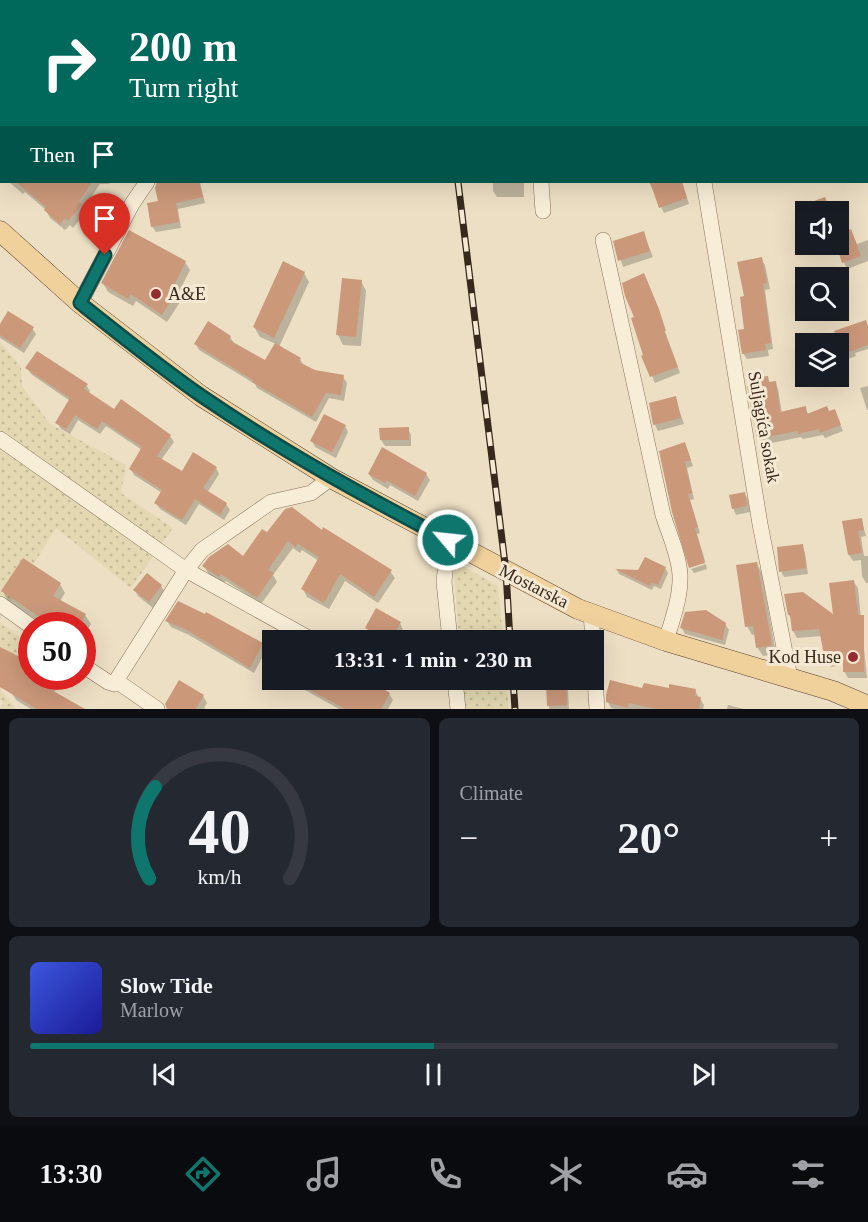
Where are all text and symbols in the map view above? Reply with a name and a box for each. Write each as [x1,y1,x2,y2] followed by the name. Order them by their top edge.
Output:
[30,24,108,102] icon: right
[129,24,238,70] text: 200 m
[129,73,238,103] text: Turn right
[87,138,120,171] icon: arrive
[30,142,75,167] text: Then
[79,193,130,255] pin
[795,201,849,387] map controls
[795,201,849,255] button: sound
[88,202,121,235] icon: arrive
[795,267,849,321] button: search
[168,284,206,304] place label: A&E
[149,287,163,301] marker: A&E
[795,333,849,387] button: layers
[744,369,784,485] street label: Suljagića sokak
[416,508,480,572] position arrow
[496,560,572,612] street label: Mostarska
[18,612,96,690] speed limit sign: 50
[334,647,532,672] text: 13:31 · 1 min · 230 m
[769,647,841,667] place label: Kod Huse
[846,650,860,664] marker: Kod Huse
[460,782,523,804] text: Climate
[188,797,250,866] text: 40
[617,813,680,863] text: 20°
[460,820,478,856] text: −
[819,820,838,856] text: +
[197,866,242,890] text: km/h
[120,973,213,998] text: Slow Tide
[120,999,183,1021] text: Marlow
[148,1058,181,1091] icon: previous
[417,1058,450,1091] icon: pause
[687,1058,720,1091] icon: next
[182,1153,224,1195] icon: directions
[303,1153,345,1195] icon: music
[424,1153,466,1195] icon: phone
[545,1153,587,1195] icon: climate
[666,1153,708,1195] icon: car
[787,1153,829,1195] icon: filters
[40,1159,103,1189] text: 13:30

